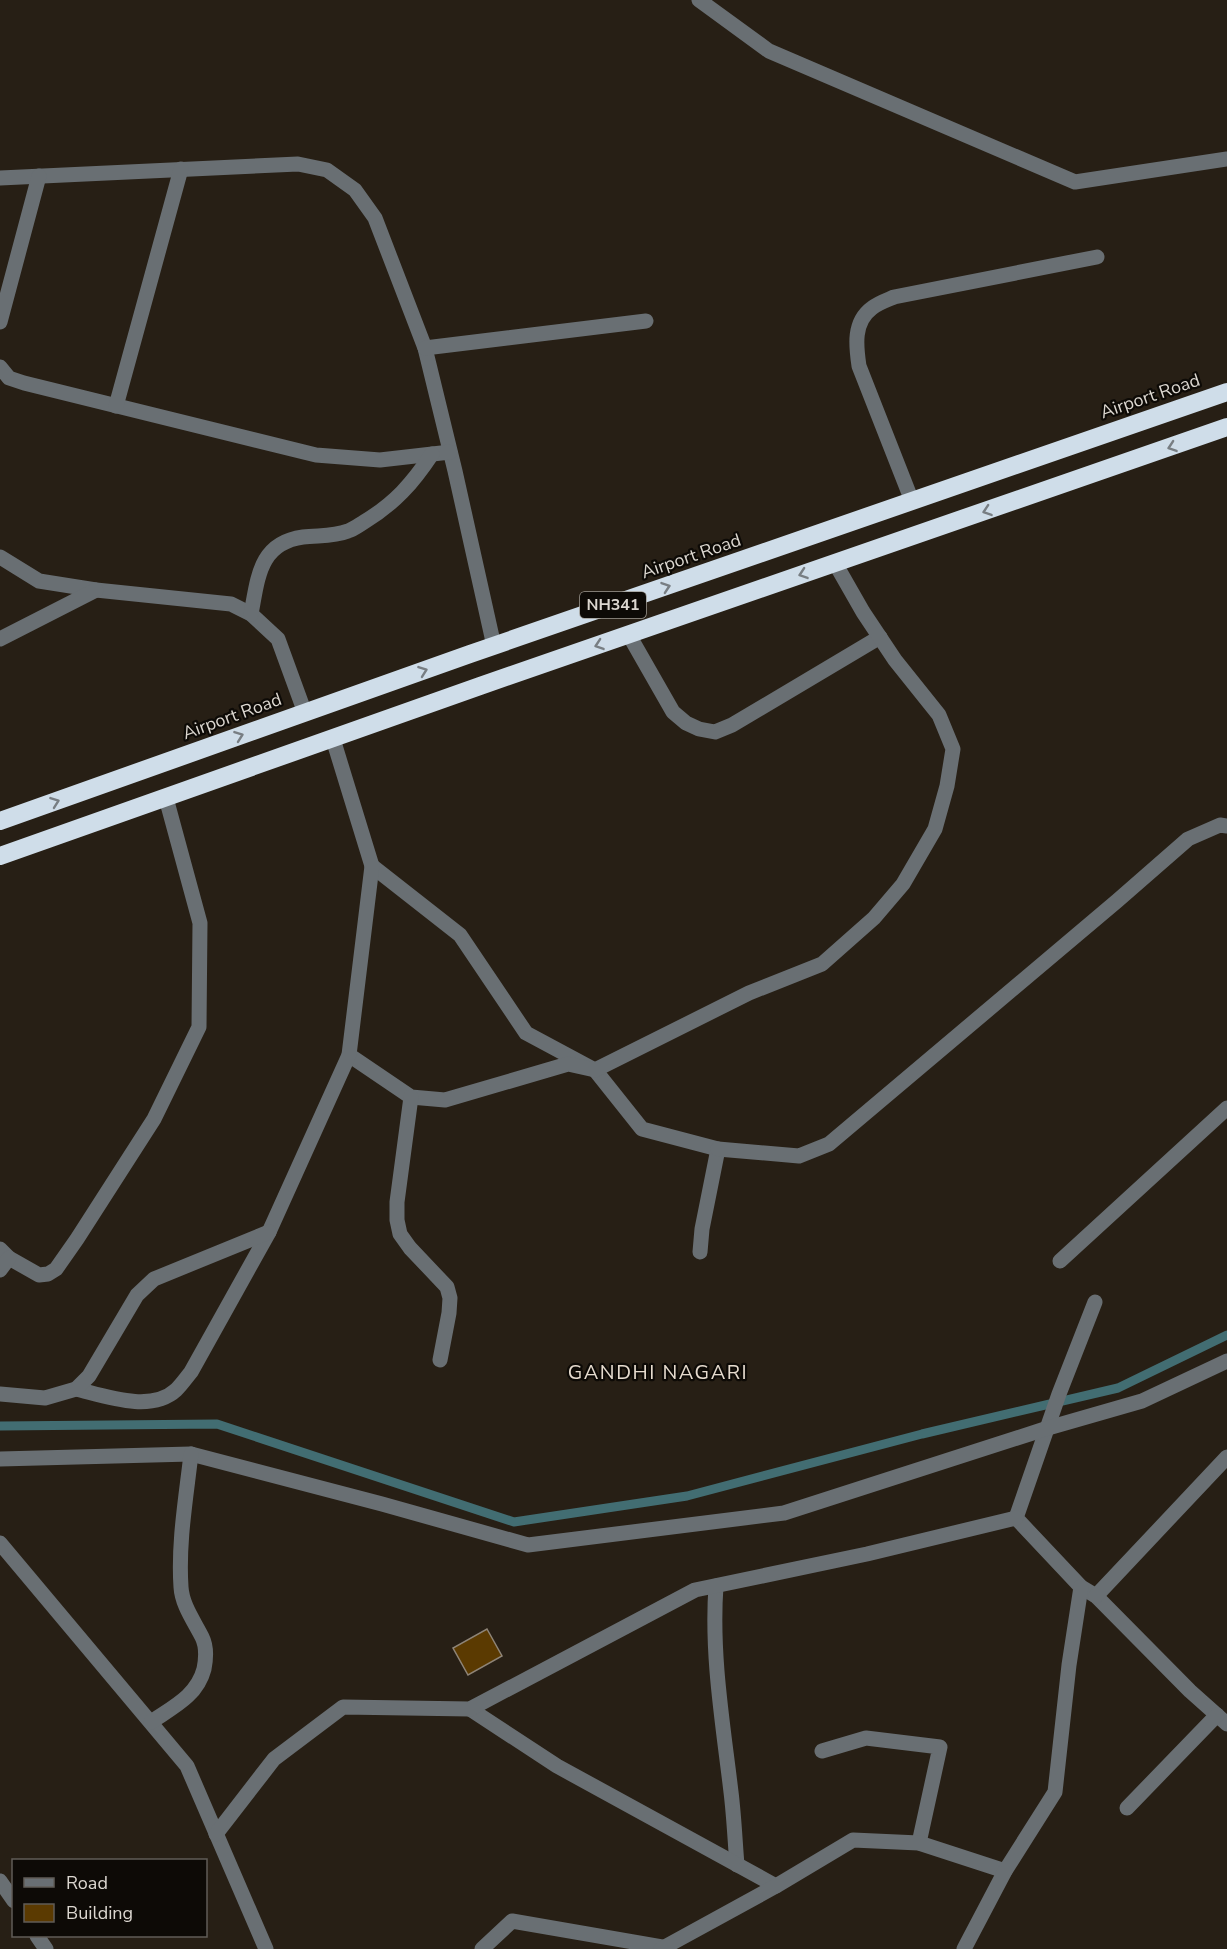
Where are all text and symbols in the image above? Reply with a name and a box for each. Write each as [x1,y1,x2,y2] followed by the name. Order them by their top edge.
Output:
[1097,368,1203,424] street label: Airport Road
[1167,439,1178,452] one-way arrow
[983,503,993,516] one-way arrow
[638,528,744,584] street label: Airport Road
[798,567,809,580] one-way arrow
[660,581,671,594] one-way arrow
[580,592,646,618] road number: NH341
[594,638,605,651] one-way arrow
[417,666,428,679] one-way arrow
[179,687,285,745] street label: Airport Road
[233,731,244,744] one-way arrow
[49,796,60,809] one-way arrow
[568,1359,748,1386] district label: GANDHI NAGARI
[12,1859,207,1937] legend
[66,1871,108,1895] text: Road
[66,1901,133,1925] text: Building

